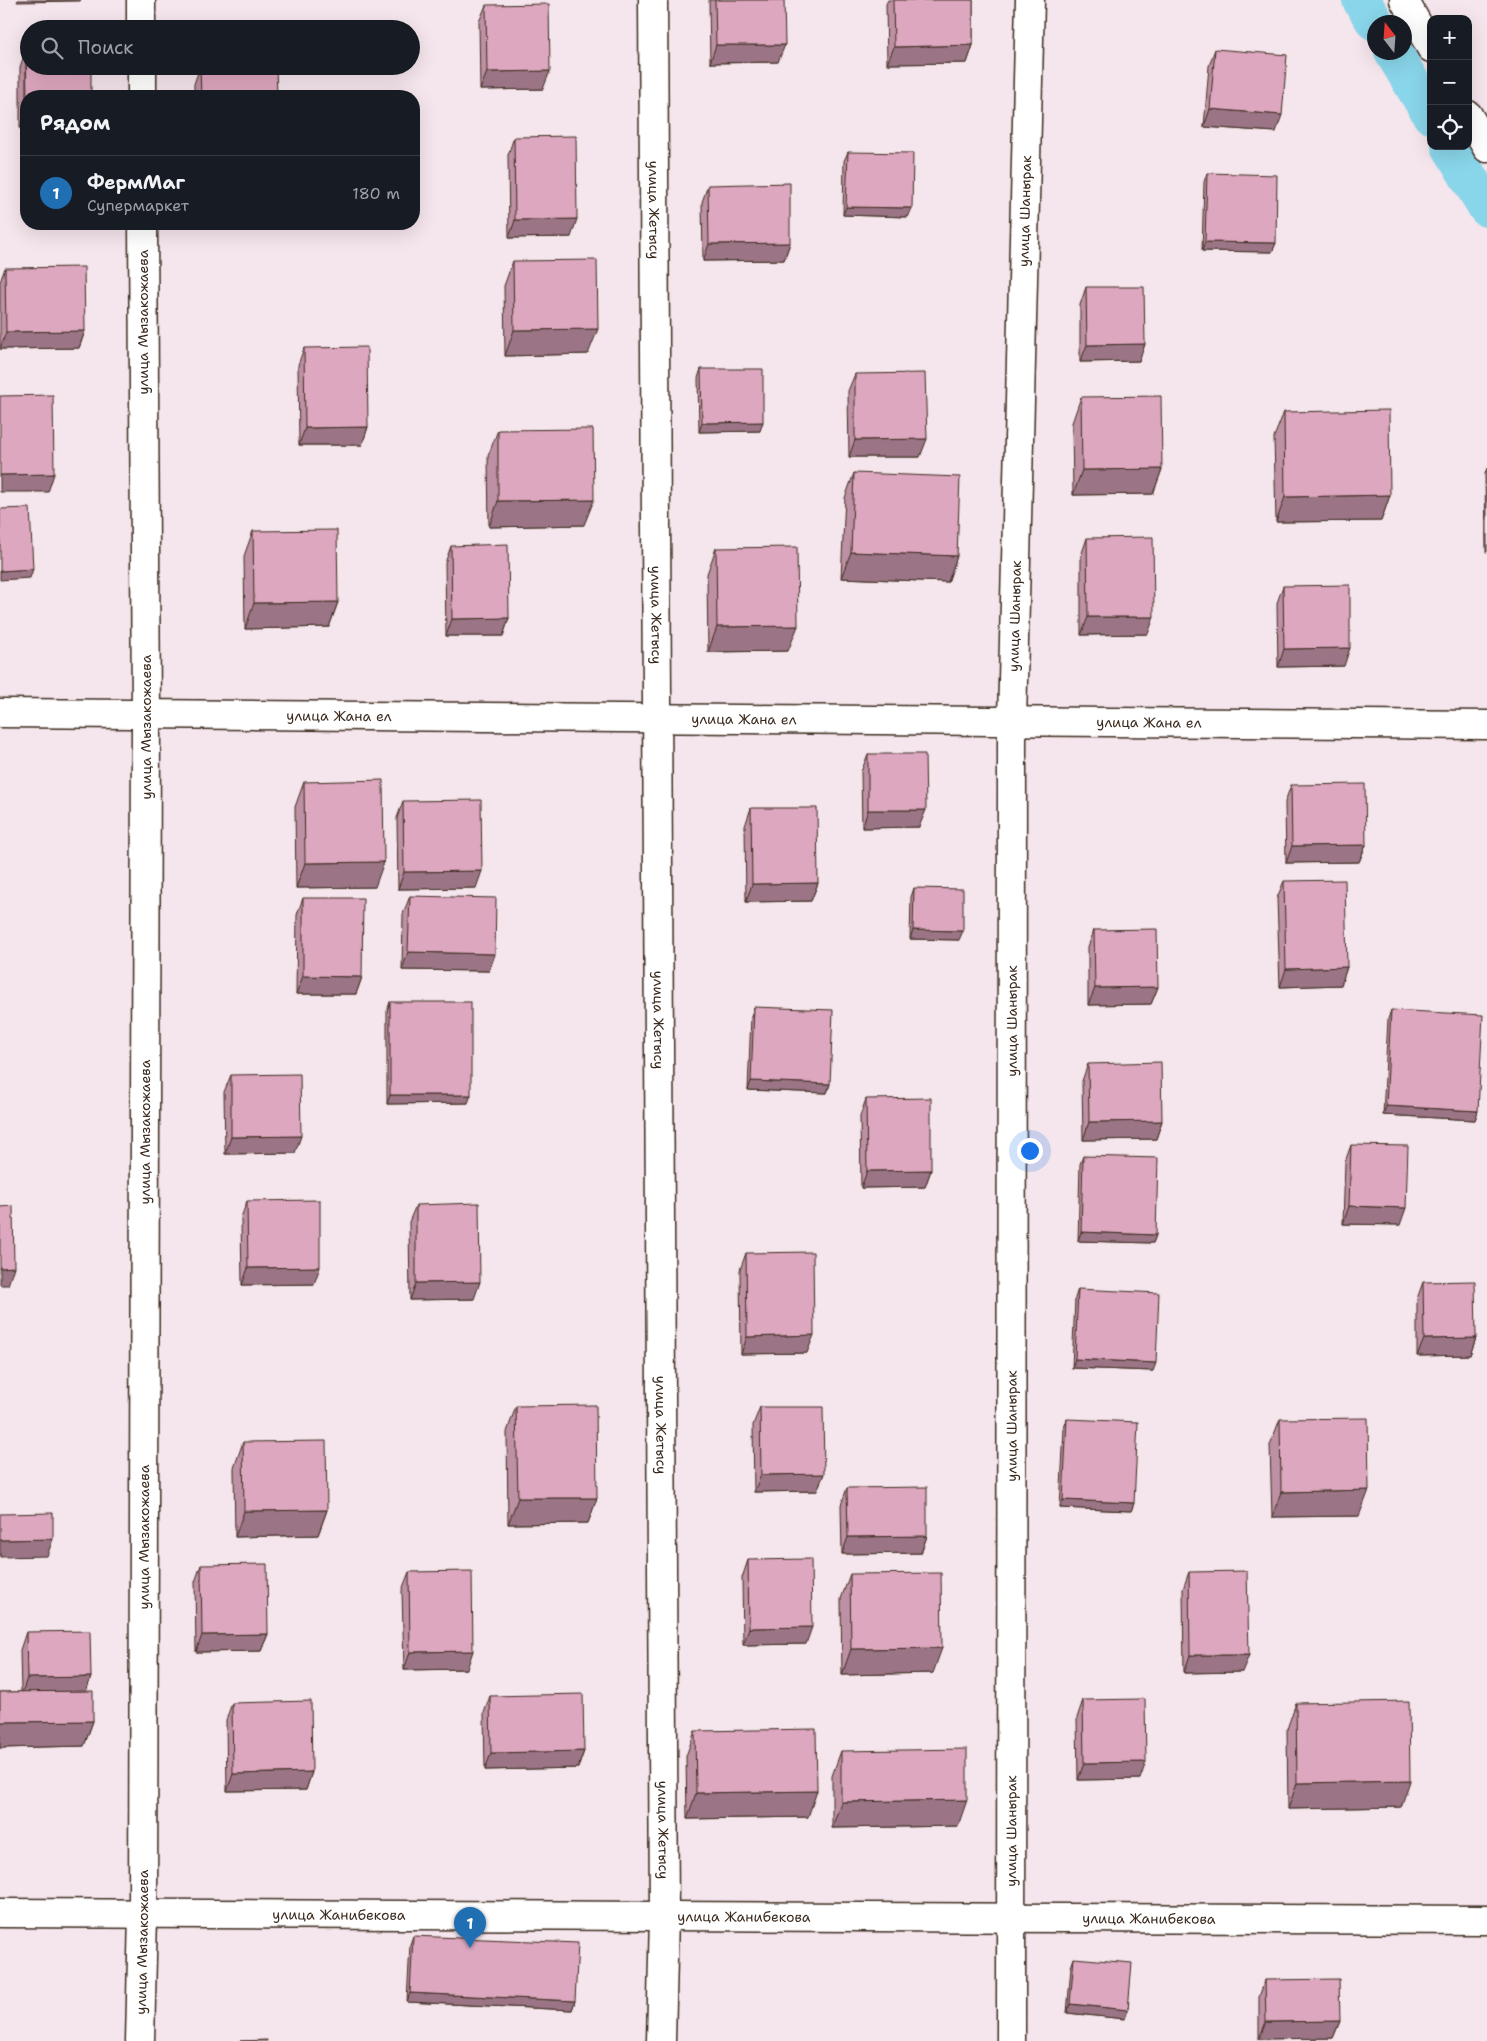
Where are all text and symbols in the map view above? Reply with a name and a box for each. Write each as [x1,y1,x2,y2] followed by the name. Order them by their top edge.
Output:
[1367,15,1412,60] north arrow
[1427,15,1472,150] map controls
[1427,15,1472,60] button: +
[20,20,420,75] search box
[38,34,66,62] icon: search
[78,35,133,60] text: Поиск
[1427,60,1472,105] button: −
[1427,105,1472,150] button: locate
[40,109,110,137] text: Рядом
[1014,155,1035,267] street label: улица Шанырак
[645,161,663,259] street label: улица Жетысу
[87,170,185,195] text: ФермМаг
[52,183,60,204] text: 1
[352,183,400,204] text: 180 m
[87,195,189,216] text: Супермаркет
[134,249,152,394] street label: улица Мызакожаева
[1004,560,1025,672] street label: улица Шанырак
[647,566,666,664] street label: улица Жетысу
[137,654,155,799] street label: улица Мызакожаева
[286,706,392,725] street label: улица Жана ел
[691,710,797,728] street label: улица Жана ел
[1096,713,1202,732] street label: улица Жана ел
[1003,965,1021,1077] street label: улица Шанырак
[650,971,668,1069] street label: улица Жетысу
[136,1059,154,1205] street label: улица Мызакожаева
[1017,1138,1043,1164] your location
[1002,1370,1021,1482] street label: улица Шанырак
[652,1376,670,1474] street label: улица Жетысу
[135,1464,153,1610] street label: улица Мызакожаева
[1002,1775,1020,1887] street label: улица Шанырак
[654,1781,673,1879] street label: улица Жетысу
[132,1869,152,2015] street label: улица Мызакожаева
[272,1905,406,1924] street label: улица Жанибекова
[454,1907,486,1948] pin: 1
[677,1907,811,1926] street label: улица Жанибекова
[1082,1909,1216,1928] street label: улица Жанибекова

